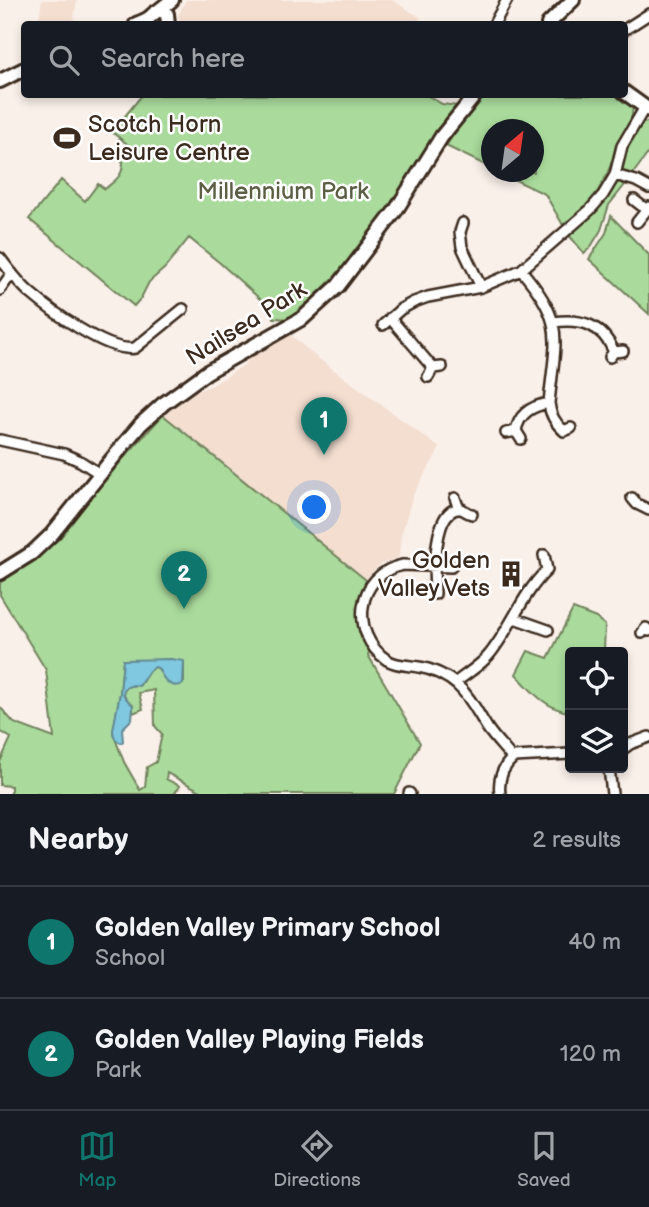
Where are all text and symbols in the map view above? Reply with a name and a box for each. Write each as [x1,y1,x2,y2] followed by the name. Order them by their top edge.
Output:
[21,21,628,98] search box
[45,41,83,79] icon: search
[101,44,245,75] text: Search here
[88,110,250,167] place label: Scotch Horn Leisure Centre
[481,119,544,182] north arrow
[52,123,82,153] sports icon: Scotch Horn Leisure Centre
[197,177,369,206] park label: Millennium Park
[181,275,312,372] street label: Nailsea Park
[301,397,347,455] pin: 1
[297,490,331,524] your location
[378,546,490,603] place label: Golden Valley Vets
[161,551,207,609] pin: 2
[496,559,526,589] building icon: Golden Valley Vets
[565,647,628,773] map controls
[565,647,628,710] button: locate
[565,710,628,773] button: layers
[28,822,128,858] text: Nearby
[532,826,621,854] text: 2 results
[95,913,440,944] text: Golden Valley Primary School
[46,928,56,956] text: 1
[568,928,621,956] text: 40 m
[95,944,165,972] text: School
[95,1025,424,1056] text: Golden Valley Playing Fields
[44,1040,58,1068] text: 2
[560,1040,621,1068] text: 120 m
[95,1056,141,1084] text: Park
[78,1127,117,1192] tab: Map
[273,1127,361,1192] tab: Directions
[517,1127,571,1192] tab: Saved

